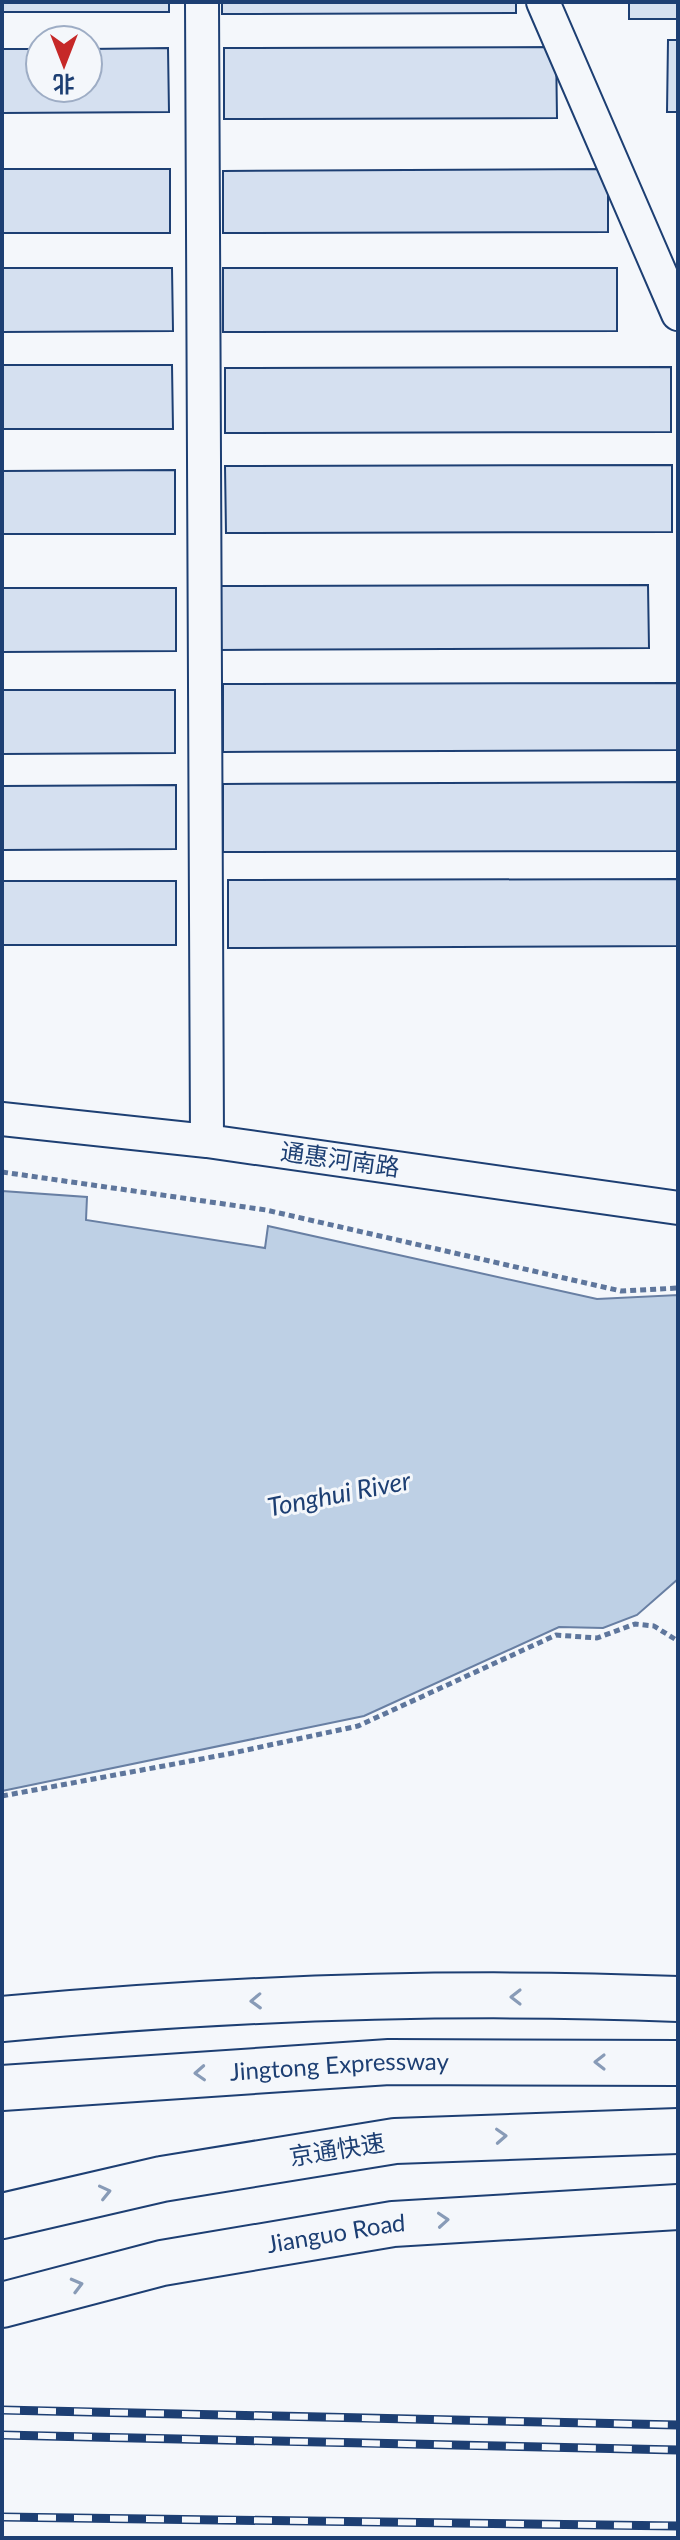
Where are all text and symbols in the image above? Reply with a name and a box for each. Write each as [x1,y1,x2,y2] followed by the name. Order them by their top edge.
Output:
[24,24,104,104] north arrow
[53,71,75,98] text: 北
[279,1136,402,1181] street label: 通惠河南路
[264,1463,414,1523] water label: Tonghui River
[509,1988,522,2006] one-way arrow
[249,1993,262,2010] one-way arrow
[229,2046,450,2086] street label: Jingtong Expressway
[593,2053,606,2071] one-way arrow
[193,2064,206,2081] one-way arrow
[287,2127,386,2170] street label: 京通快速
[495,2128,508,2145] one-way arrow
[98,2184,112,2201] one-way arrow
[264,2207,406,2258] street label: Jianguo Road
[437,2212,450,2229] one-way arrow
[70,2277,84,2294] one-way arrow

